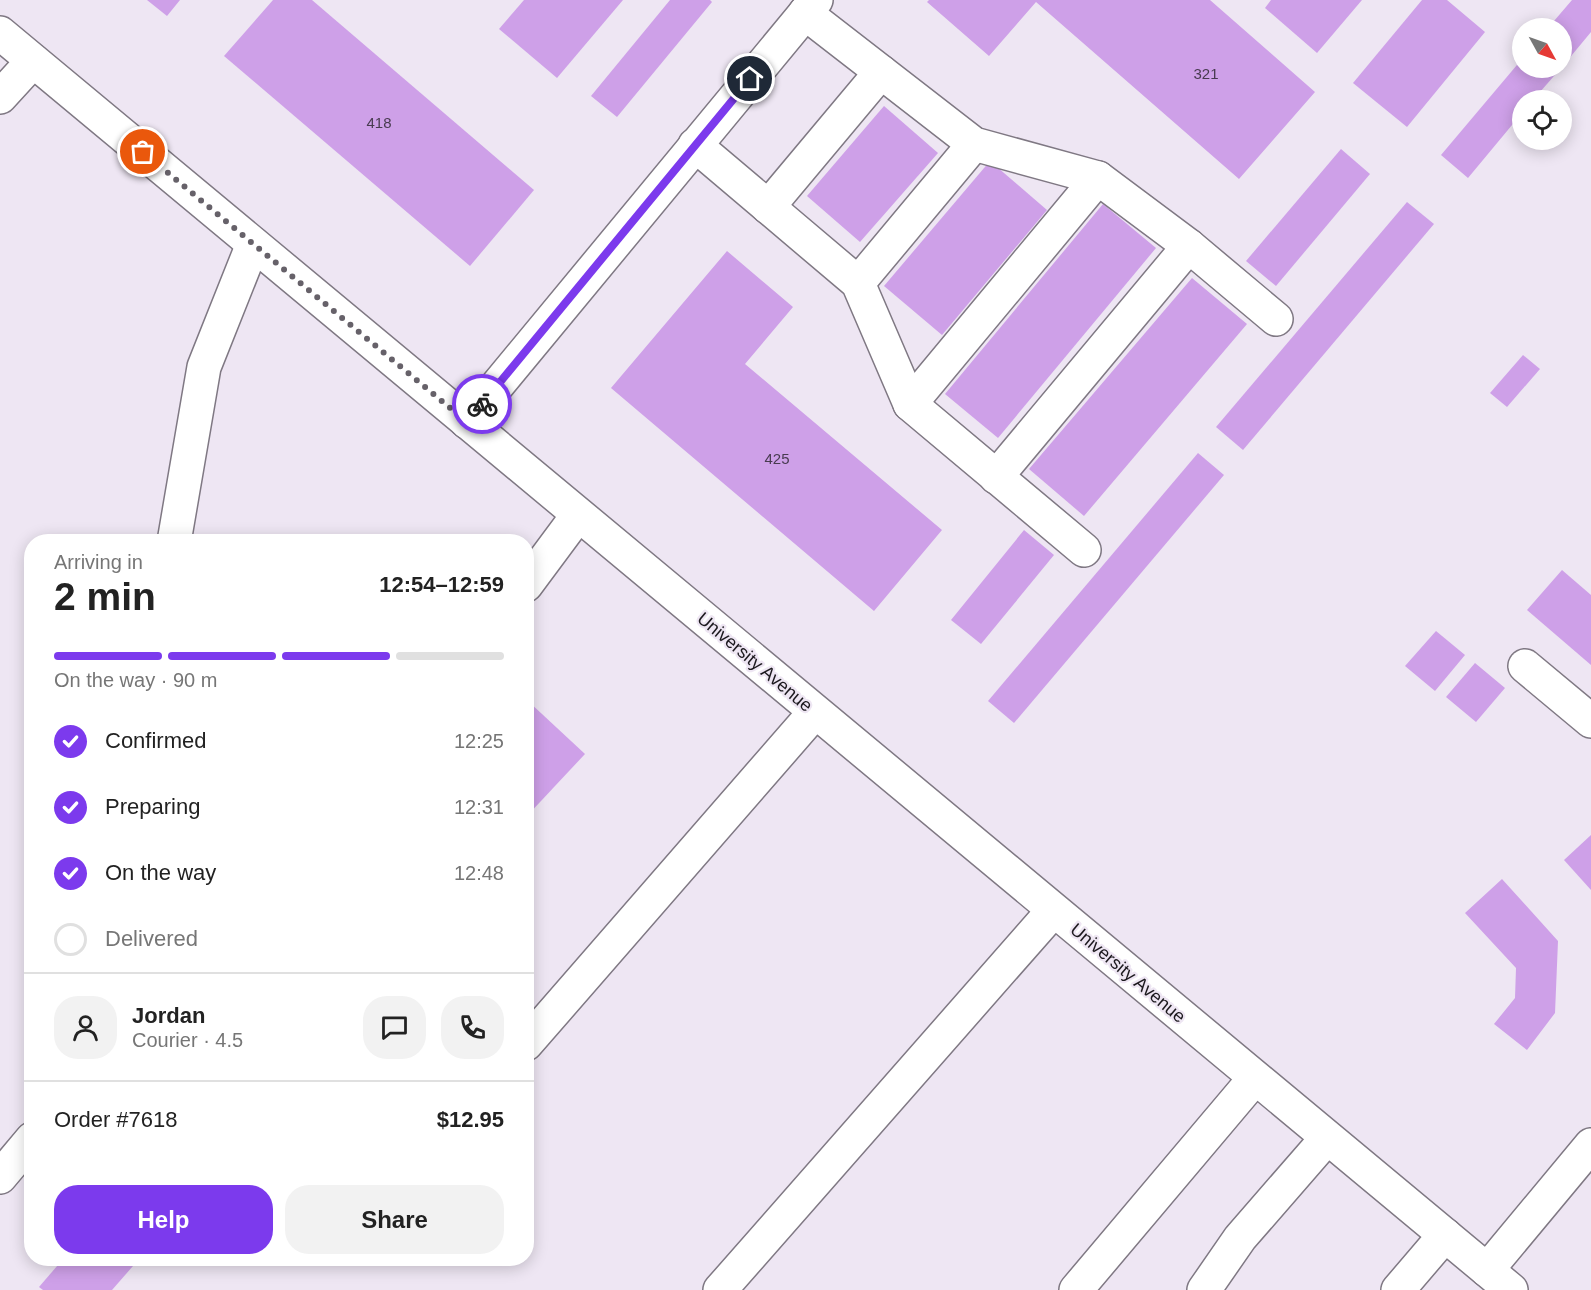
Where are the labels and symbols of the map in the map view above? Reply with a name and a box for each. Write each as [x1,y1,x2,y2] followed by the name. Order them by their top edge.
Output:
[1512,18,1572,78] north arrow
[724,53,775,104] pin
[1193,65,1219,82] house number: 321
[366,114,392,131] house number: 418
[117,126,168,177] pin
[452,374,512,434] courier
[764,450,790,467] house number: 425
[694,608,816,716] street label: University Avenue
[1067,919,1189,1027] street label: University Avenue

